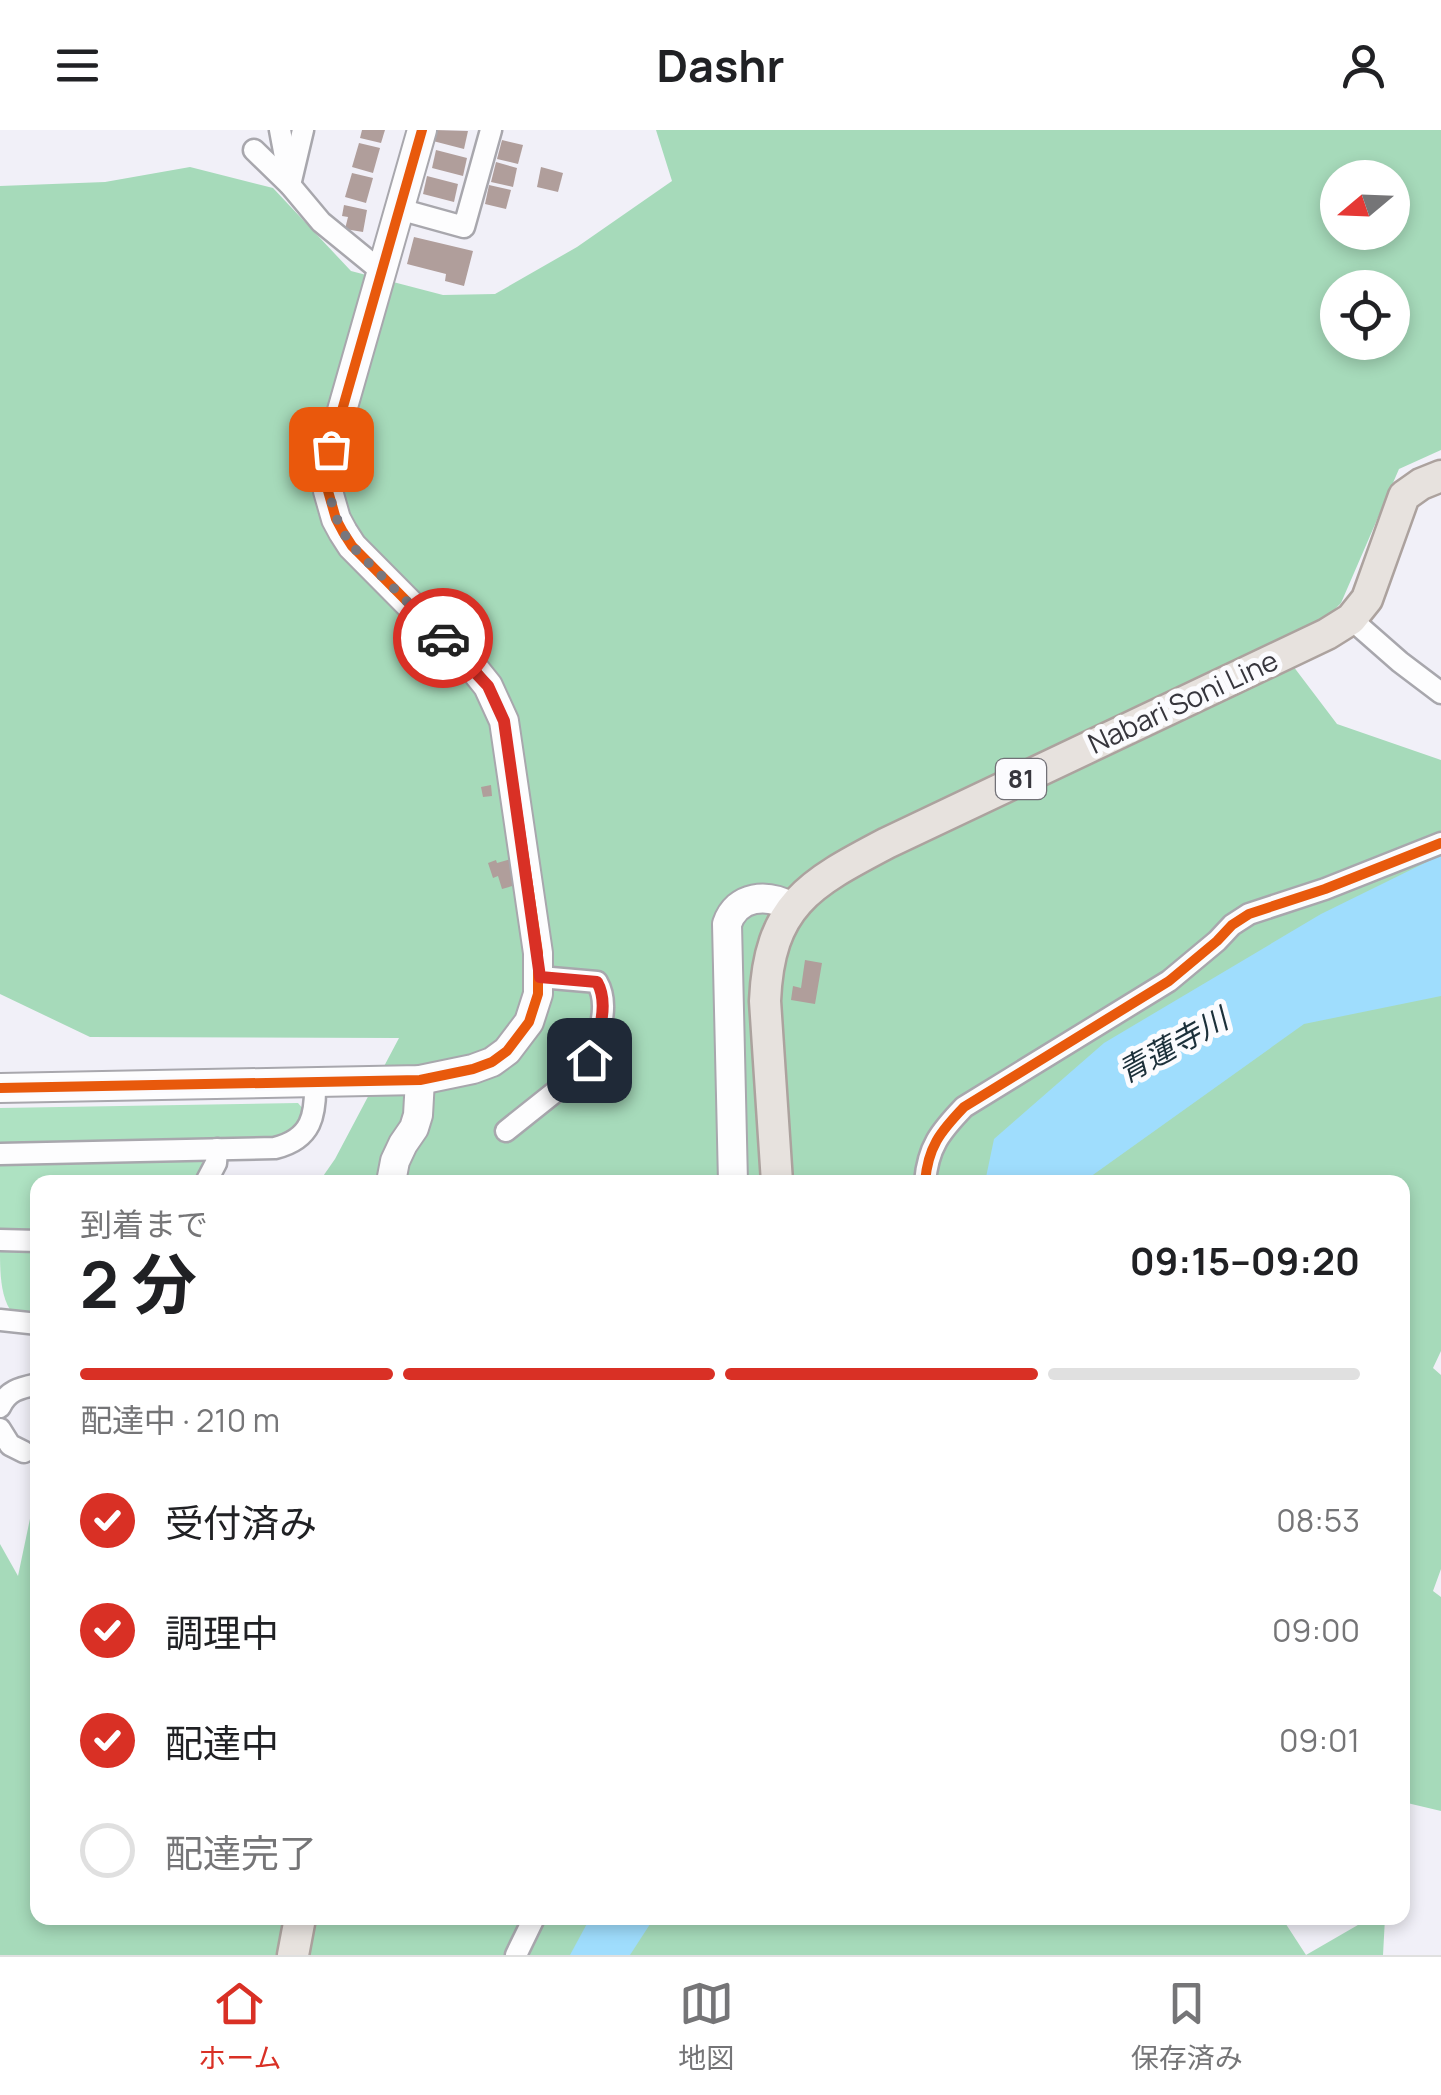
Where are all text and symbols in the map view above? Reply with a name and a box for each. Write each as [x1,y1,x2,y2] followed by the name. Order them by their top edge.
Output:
[657,34,784,96] text: Dashr
[50,38,105,93] icon: menu
[1336,38,1391,93] icon: person
[1320,160,1410,250] north arrow
[1320,160,1410,360] map controls
[1320,270,1410,360] button: locate
[289,407,374,492] pin
[304,422,359,477] icon: bag
[393,588,493,688] courier
[416,611,471,666] icon: car
[1081,640,1284,762] street label: Nabari Soni Line
[996,759,1046,799] road number: 81
[1110,996,1237,1092] water label: 青蓮寺川
[547,1018,632,1103] pin
[562,1033,617,1088] icon: home
[80,1202,208,1246] text: 到着まで
[1130,1234,1360,1286] text: 09:15–09:20
[80,1239,197,1328] text: 2 分
[80,1398,280,1442] text: 配達中 · 210 m
[80,1493,135,1548] icon: check
[165,1496,317,1548] text: 受付済み
[1276,1498,1360,1542] text: 08:53
[80,1603,135,1658] icon: check
[165,1606,279,1658] text: 調理中
[1272,1608,1360,1652] text: 09:00
[80,1713,135,1768] icon: check
[165,1716,279,1768] text: 配達中
[1279,1718,1360,1762] text: 09:01
[165,1826,317,1878] text: 配達完了
[198,1976,281,2076] tab: ホーム
[678,1976,734,2076] tab: 地図
[1131,1976,1243,2076] tab: 保存済み

